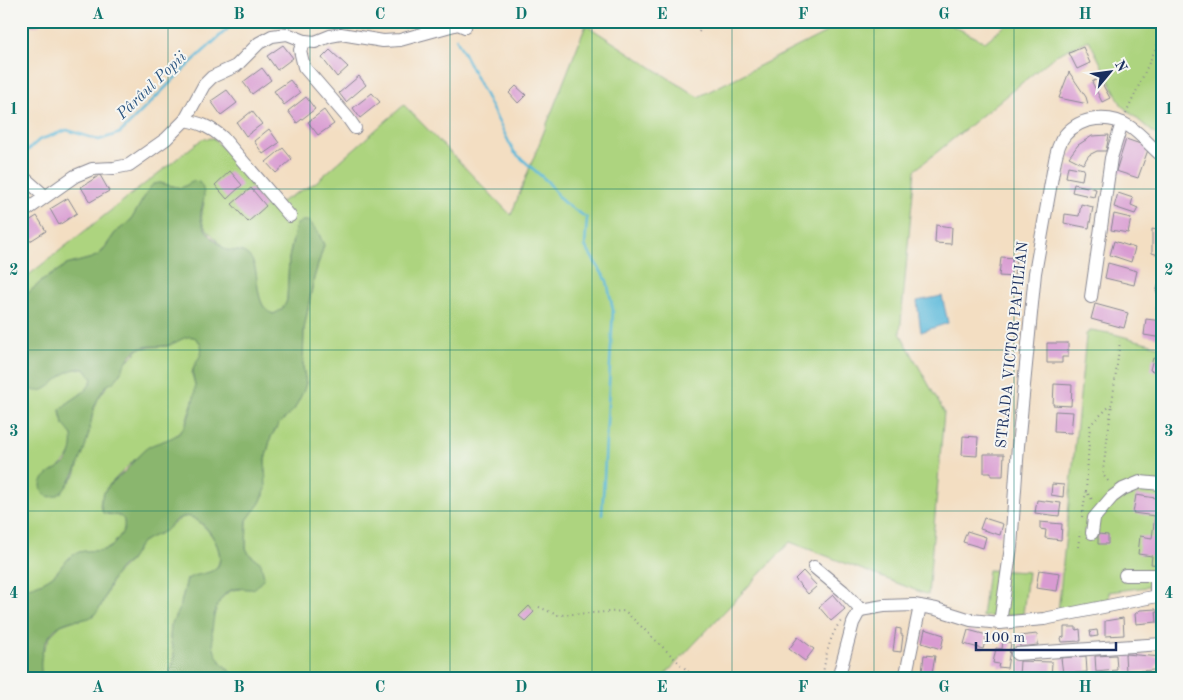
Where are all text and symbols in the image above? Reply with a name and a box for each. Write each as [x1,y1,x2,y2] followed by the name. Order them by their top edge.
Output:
[92,7,104,23] text: A
[233,7,245,23] text: B
[375,7,385,23] text: C
[515,7,527,23] text: D
[656,7,668,23] text: E
[798,7,809,23] text: F
[938,7,950,23] text: G
[1078,7,1092,23] text: H
[1086,48,1136,98] north arrow
[114,49,190,124] water label: Pârâul Popii
[1112,58,1129,75] text: N
[9,102,19,118] text: 1
[1164,102,1174,118] text: 1
[995,240,1031,449] street label: STRADA VICTOR PAPILIAN
[9,263,19,279] text: 2
[1164,263,1174,279] text: 2
[9,424,19,440] text: 3
[1164,424,1174,440] text: 3
[9,586,19,602] text: 4
[1164,586,1174,602] text: 4
[976,620,1116,652] scale bar
[983,631,1025,646] text: 100 m
[92,680,104,696] text: A
[233,680,245,696] text: B
[375,680,385,696] text: C
[515,680,527,696] text: D
[656,680,668,696] text: E
[798,680,809,696] text: F
[938,680,950,696] text: G
[1078,680,1092,696] text: H

